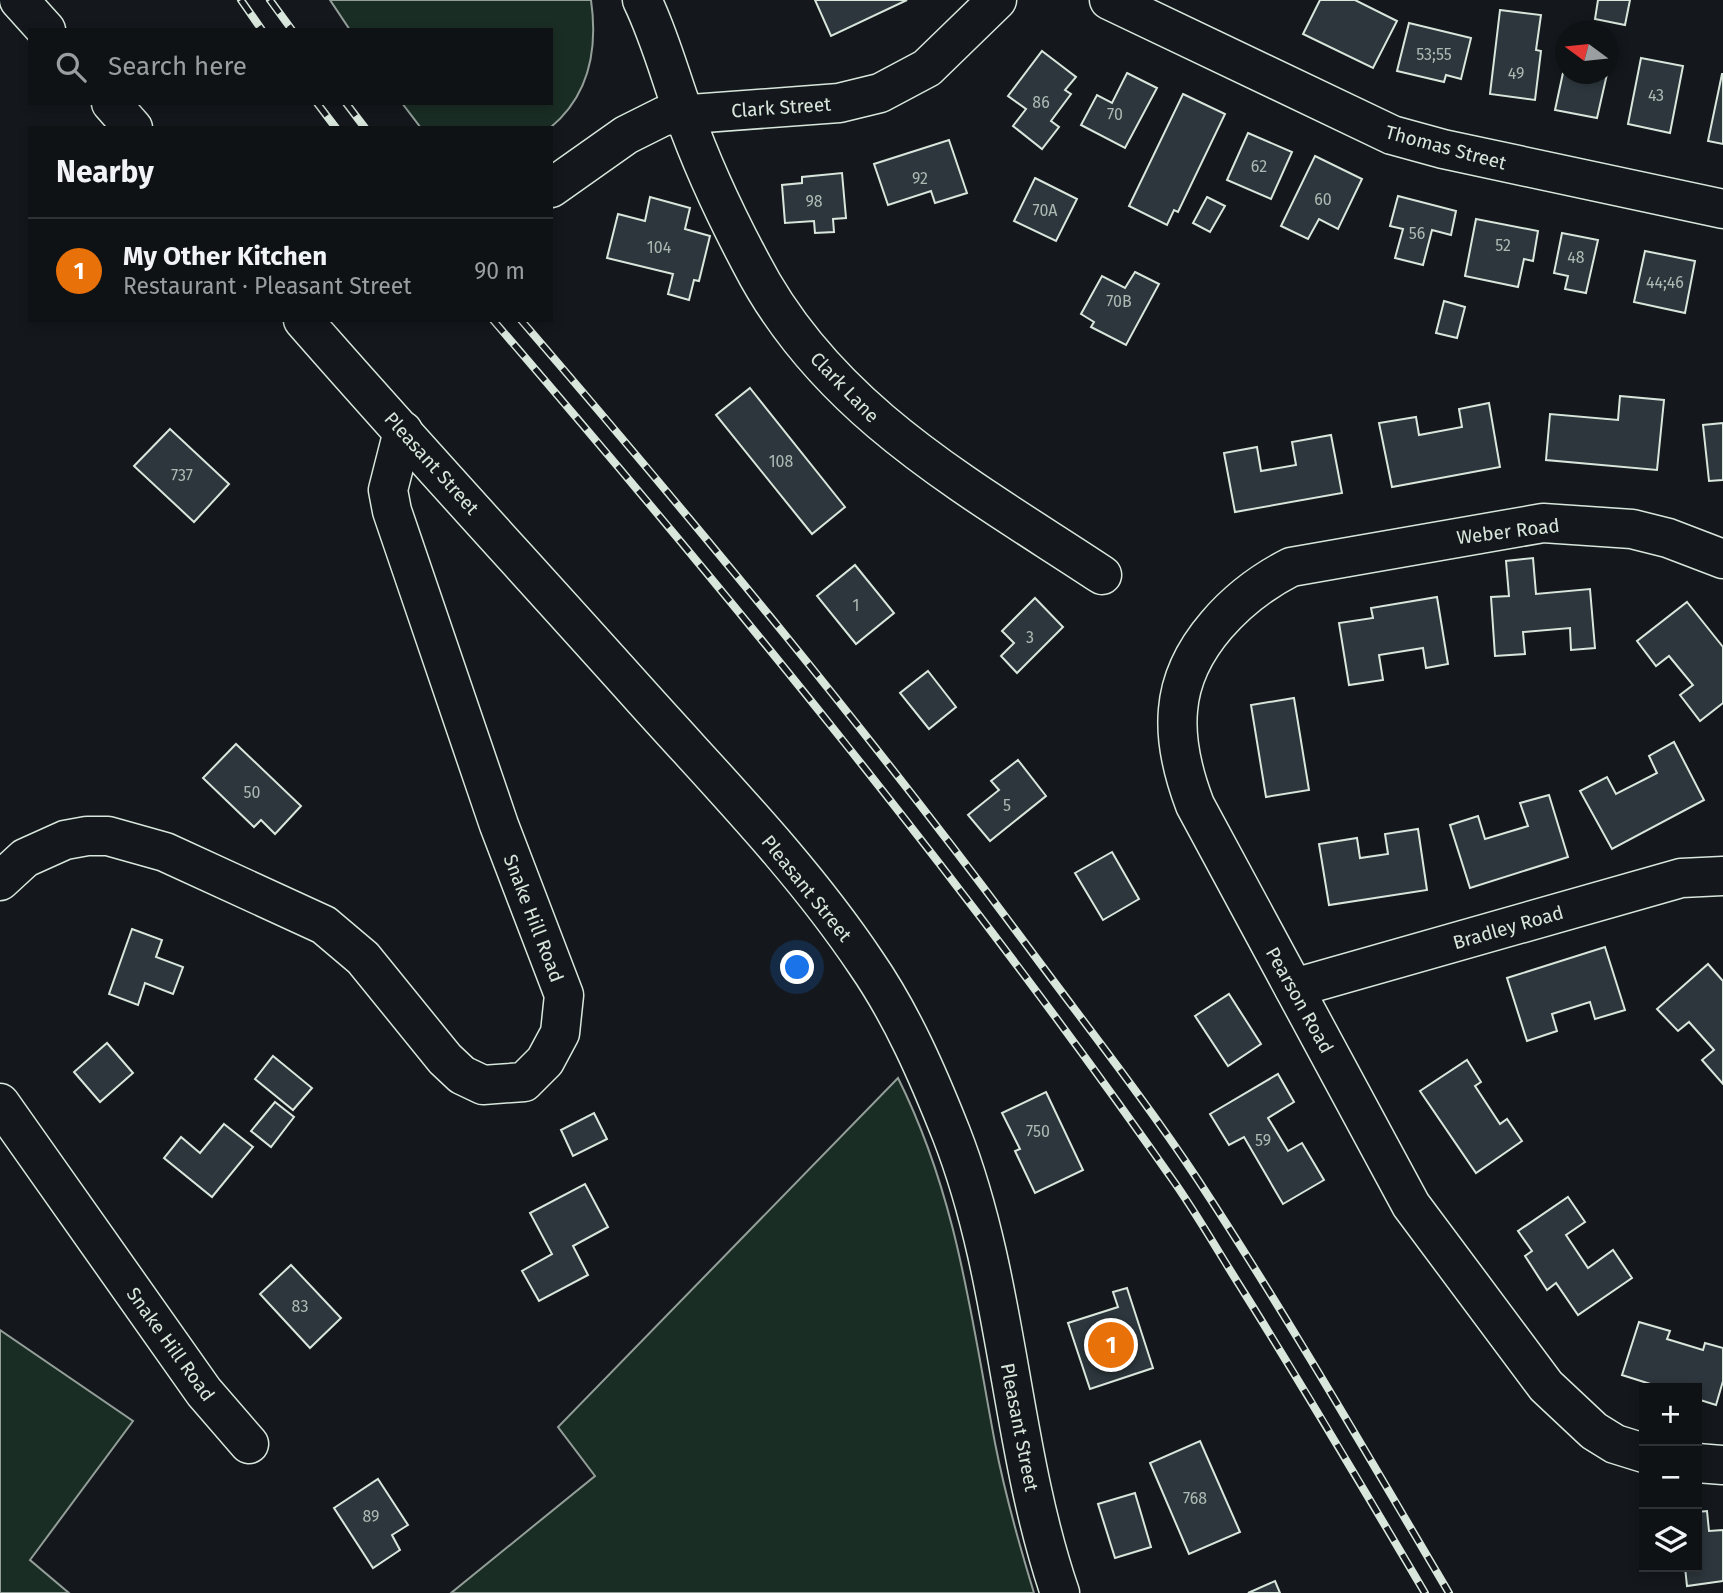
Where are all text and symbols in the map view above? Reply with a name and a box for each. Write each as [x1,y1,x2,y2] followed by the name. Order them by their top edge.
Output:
[1555,21,1618,84] north arrow
[28,28,553,105] search box
[1416,45,1452,64] house number: 53;55
[52,48,90,86] icon: search
[108,51,247,82] text: Search here
[1508,64,1524,83] house number: 49
[1648,86,1664,105] house number: 43
[730,93,832,122] street label: Clark Street
[1032,93,1050,112] house number: 86
[1107,105,1123,124] house number: 70
[1383,120,1509,175] street label: Thomas Street
[56,154,154,190] text: Nearby
[1251,157,1267,176] house number: 62
[912,169,928,188] house number: 92
[1314,190,1332,209] house number: 60
[805,192,823,211] house number: 98
[1032,201,1058,220] house number: 70A
[1409,224,1425,243] house number: 56
[1495,236,1511,255] house number: 52
[647,238,672,257] house number: 104
[123,241,327,272] text: My Other Kitchen
[1567,248,1585,267] house number: 48
[74,257,84,285] text: 1
[474,257,525,285] text: 90 m
[123,272,412,300] text: Restaurant · Pleasant Street
[1646,273,1684,292] house number: 44;46
[1106,292,1132,311] house number: 70B
[805,347,884,428] street label: Clark Lane
[380,407,484,520] street label: Pleasant Street
[769,452,794,471] house number: 108
[171,466,193,485] house number: 737
[1455,514,1561,549] street label: Weber Road
[853,596,859,615] house number: 1
[1026,628,1034,647] house number: 3
[244,783,261,802] house number: 50
[1003,796,1011,815] house number: 5
[757,830,857,946] street label: Pleasant Street
[499,851,568,985] street label: Snake Hill Road
[1450,901,1566,954] street label: Bradley Road
[1261,943,1338,1057] street label: Pearson Road
[780,950,814,984] your location
[1026,1122,1050,1141] house number: 750
[1255,1131,1271,1150] house number: 59
[122,1283,220,1406] street label: Snake Hill Road
[292,1297,308,1316] house number: 83
[1088,1319,1134,1371] pin: 1
[996,1361,1043,1493] street label: Pleasant Street
[1639,1383,1702,1572] map controls
[1639,1383,1702,1446] button: +
[1639,1446,1702,1509] button: −
[1183,1489,1207,1508] house number: 768
[363,1507,379,1526] house number: 89
[1639,1509,1702,1572] button: layers

